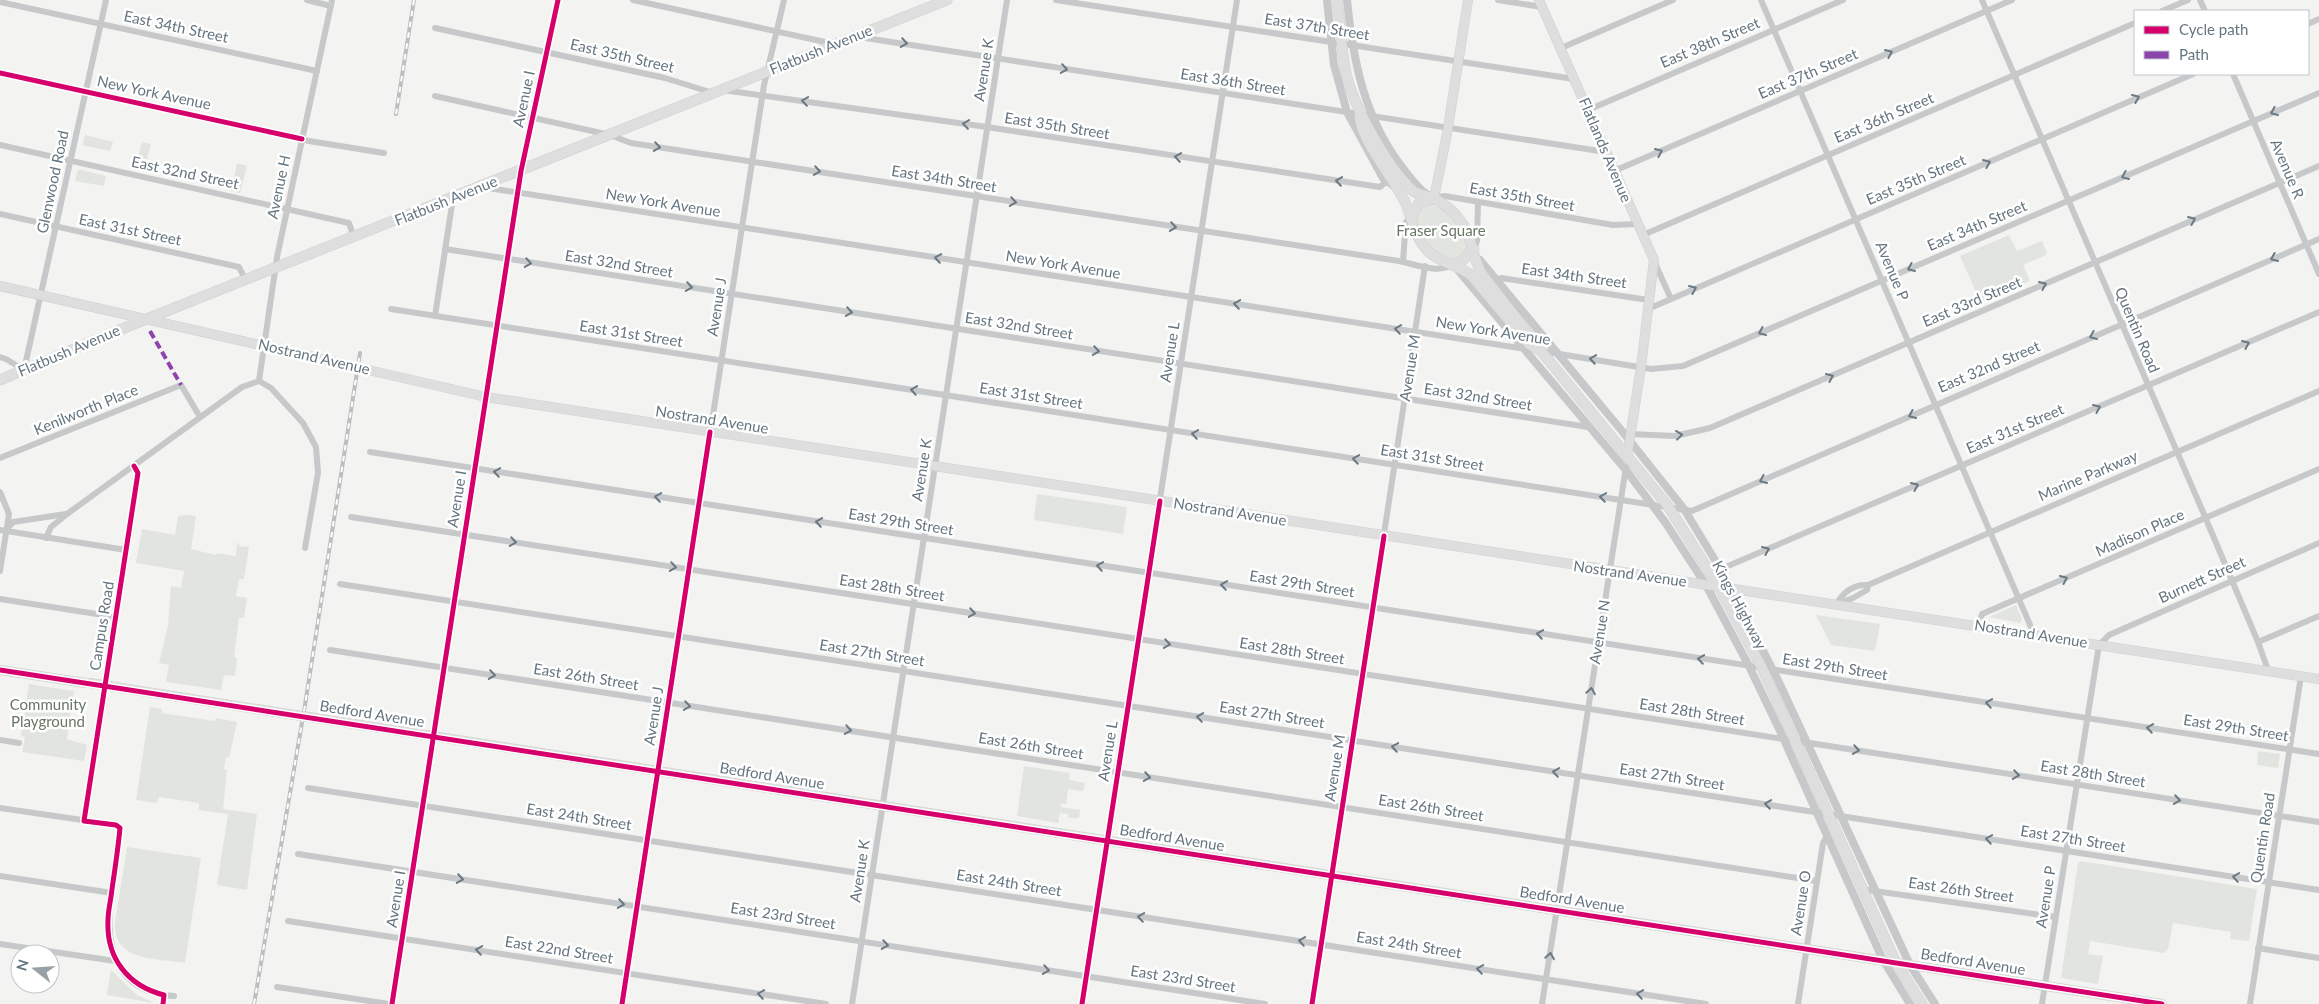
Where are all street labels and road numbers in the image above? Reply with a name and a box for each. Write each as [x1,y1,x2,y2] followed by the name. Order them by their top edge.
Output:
[122,6,231,46] street label: East 34th Street
[1263,9,1372,43] street label: East 37th Street
[1657,13,1763,71] street label: East 38th Street
[767,20,875,78] street label: Flatbush Avenue
[568,34,677,76] street label: East 35th Street
[969,37,997,103] street label: Avenue K
[1755,44,1861,102] street label: East 37th Street
[1179,64,1288,98] street label: East 36th Street
[508,69,538,129] street label: Avenue I
[96,71,213,113] street label: New York Avenue
[1831,88,1937,146] street label: East 36th Street
[1576,95,1636,205] street label: Flatlands Avenue
[1003,108,1112,142] street label: East 35th Street
[32,129,72,235] street label: Glenwood Road
[2267,136,2309,202] street label: Avenue R
[1863,150,1969,208] street label: East 35th Street
[130,152,241,192] street label: East 32nd Street
[262,153,294,220] street label: Avenue H
[890,161,999,195] street label: East 34th Street
[392,171,500,229] street label: Flatbush Avenue
[1468,178,1577,214] street label: East 35th Street
[604,184,722,220] street label: New York Avenue
[1924,196,2030,254] street label: East 34th Street
[77,209,184,249] street label: East 31st Street
[1872,238,1913,303] street label: Avenue P
[564,246,675,281] street label: East 32nd Street
[1004,246,1122,282] street label: New York Avenue
[1520,259,1629,291] street label: East 34th Street
[1919,272,2025,330] street label: East 33rd Street
[702,276,730,338] street label: Avenue J
[2112,284,2164,375] street label: Quentin Road
[964,308,1075,343] street label: East 32nd Street
[1434,312,1552,348] street label: New York Avenue
[578,316,685,350] street label: East 31st Street
[15,320,122,380] street label: Flatbush Avenue
[1155,320,1183,383] street label: Avenue L
[1395,333,1423,403] street label: Avenue M
[257,334,372,378] street label: Nostrand Avenue
[1935,336,2043,396] street label: East 32nd Street
[978,378,1085,412] street label: East 31st Street
[1423,379,1534,414] street label: East 32nd Street
[31,380,140,438] street label: Kenilworth Place
[1963,399,2067,457] street label: East 31st Street
[654,401,770,437] street label: Nostrand Avenue
[907,437,935,503] street label: Avenue K
[1379,440,1486,474] street label: East 31st Street
[2035,446,2140,504] street label: Marine Parkway
[443,469,469,529] street label: Avenue I
[1172,493,1288,529] street label: Nostrand Avenue
[847,504,956,538] street label: East 29th Street
[2092,504,2187,560] street label: Madison Place
[2155,552,2248,606] street label: Burnett Street
[1572,556,1688,590] street label: Nostrand Avenue
[1709,557,1771,652] street label: Kings Highway
[1248,566,1357,600] street label: East 29th Street
[838,570,947,604] street label: East 28th Street
[85,580,117,672] street label: Campus Road
[1585,598,1613,665] street label: Avenue N
[1973,615,2089,651] street label: Nostrand Avenue
[1238,633,1347,667] street label: East 28th Street
[818,635,927,669] street label: East 27th Street
[1781,649,1890,683] street label: East 29th Street
[532,659,641,693] street label: East 26th Street
[639,685,667,747] street label: Avenue J
[1638,694,1747,728] street label: East 28th Street
[318,696,426,730] street label: Bedford Avenue
[1218,697,1327,731] street label: East 27th Street
[2182,710,2291,744] street label: East 29th Street
[1093,719,1121,782] street label: Avenue L
[977,728,1086,762] street label: East 26th Street
[1320,733,1348,803] street label: Avenue M
[2039,756,2148,790] street label: East 28th Street
[718,758,826,792] street label: Bedford Avenue
[1618,759,1727,793] street label: East 27th Street
[1377,790,1486,824] street label: East 26th Street
[2246,791,2278,884] street label: Quentin Road
[525,799,634,833] street label: East 24th Street
[1118,820,1226,854] street label: Bedford Avenue
[2019,821,2128,855] street label: East 27th Street
[845,838,873,904] street label: Avenue K
[955,865,1064,899] street label: East 24th Street
[2031,865,2059,929] street label: Avenue P
[382,869,408,929] street label: Avenue I
[1786,869,1814,937] street label: Avenue O
[1907,873,2016,905] street label: East 26th Street
[1518,882,1626,916] street label: Bedford Avenue
[729,898,838,932] street label: East 23rd Street
[1355,927,1464,961] street label: East 24th Street
[504,932,615,967] street label: East 22nd Street
[1919,944,2027,978] street label: Bedford Avenue
[1129,961,1238,995] street label: East 23rd Street

